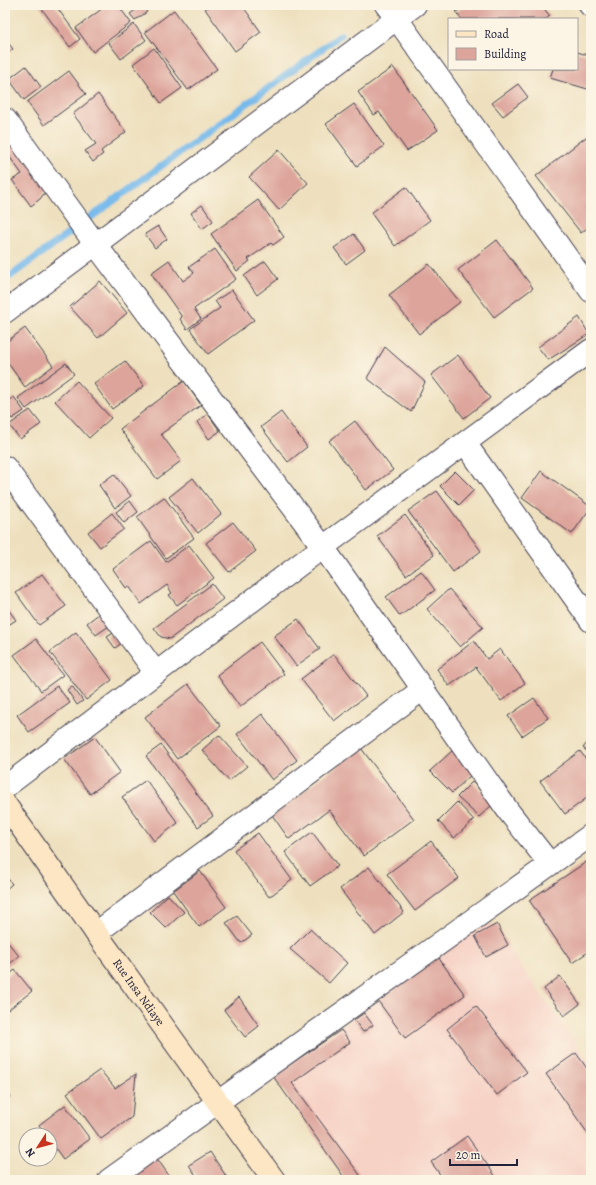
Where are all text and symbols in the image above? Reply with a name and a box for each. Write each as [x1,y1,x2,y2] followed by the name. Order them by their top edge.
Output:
[448,18,578,70] legend
[484,26,510,42] text: Road
[484,46,526,62] text: Building
[109,956,168,1029] street label: Rue Insa Ndiaye
[18,1127,58,1167] north arrow
[450,1141,517,1167] scale bar
[22,1145,39,1160] text: N
[456,1147,480,1163] text: 20 m

